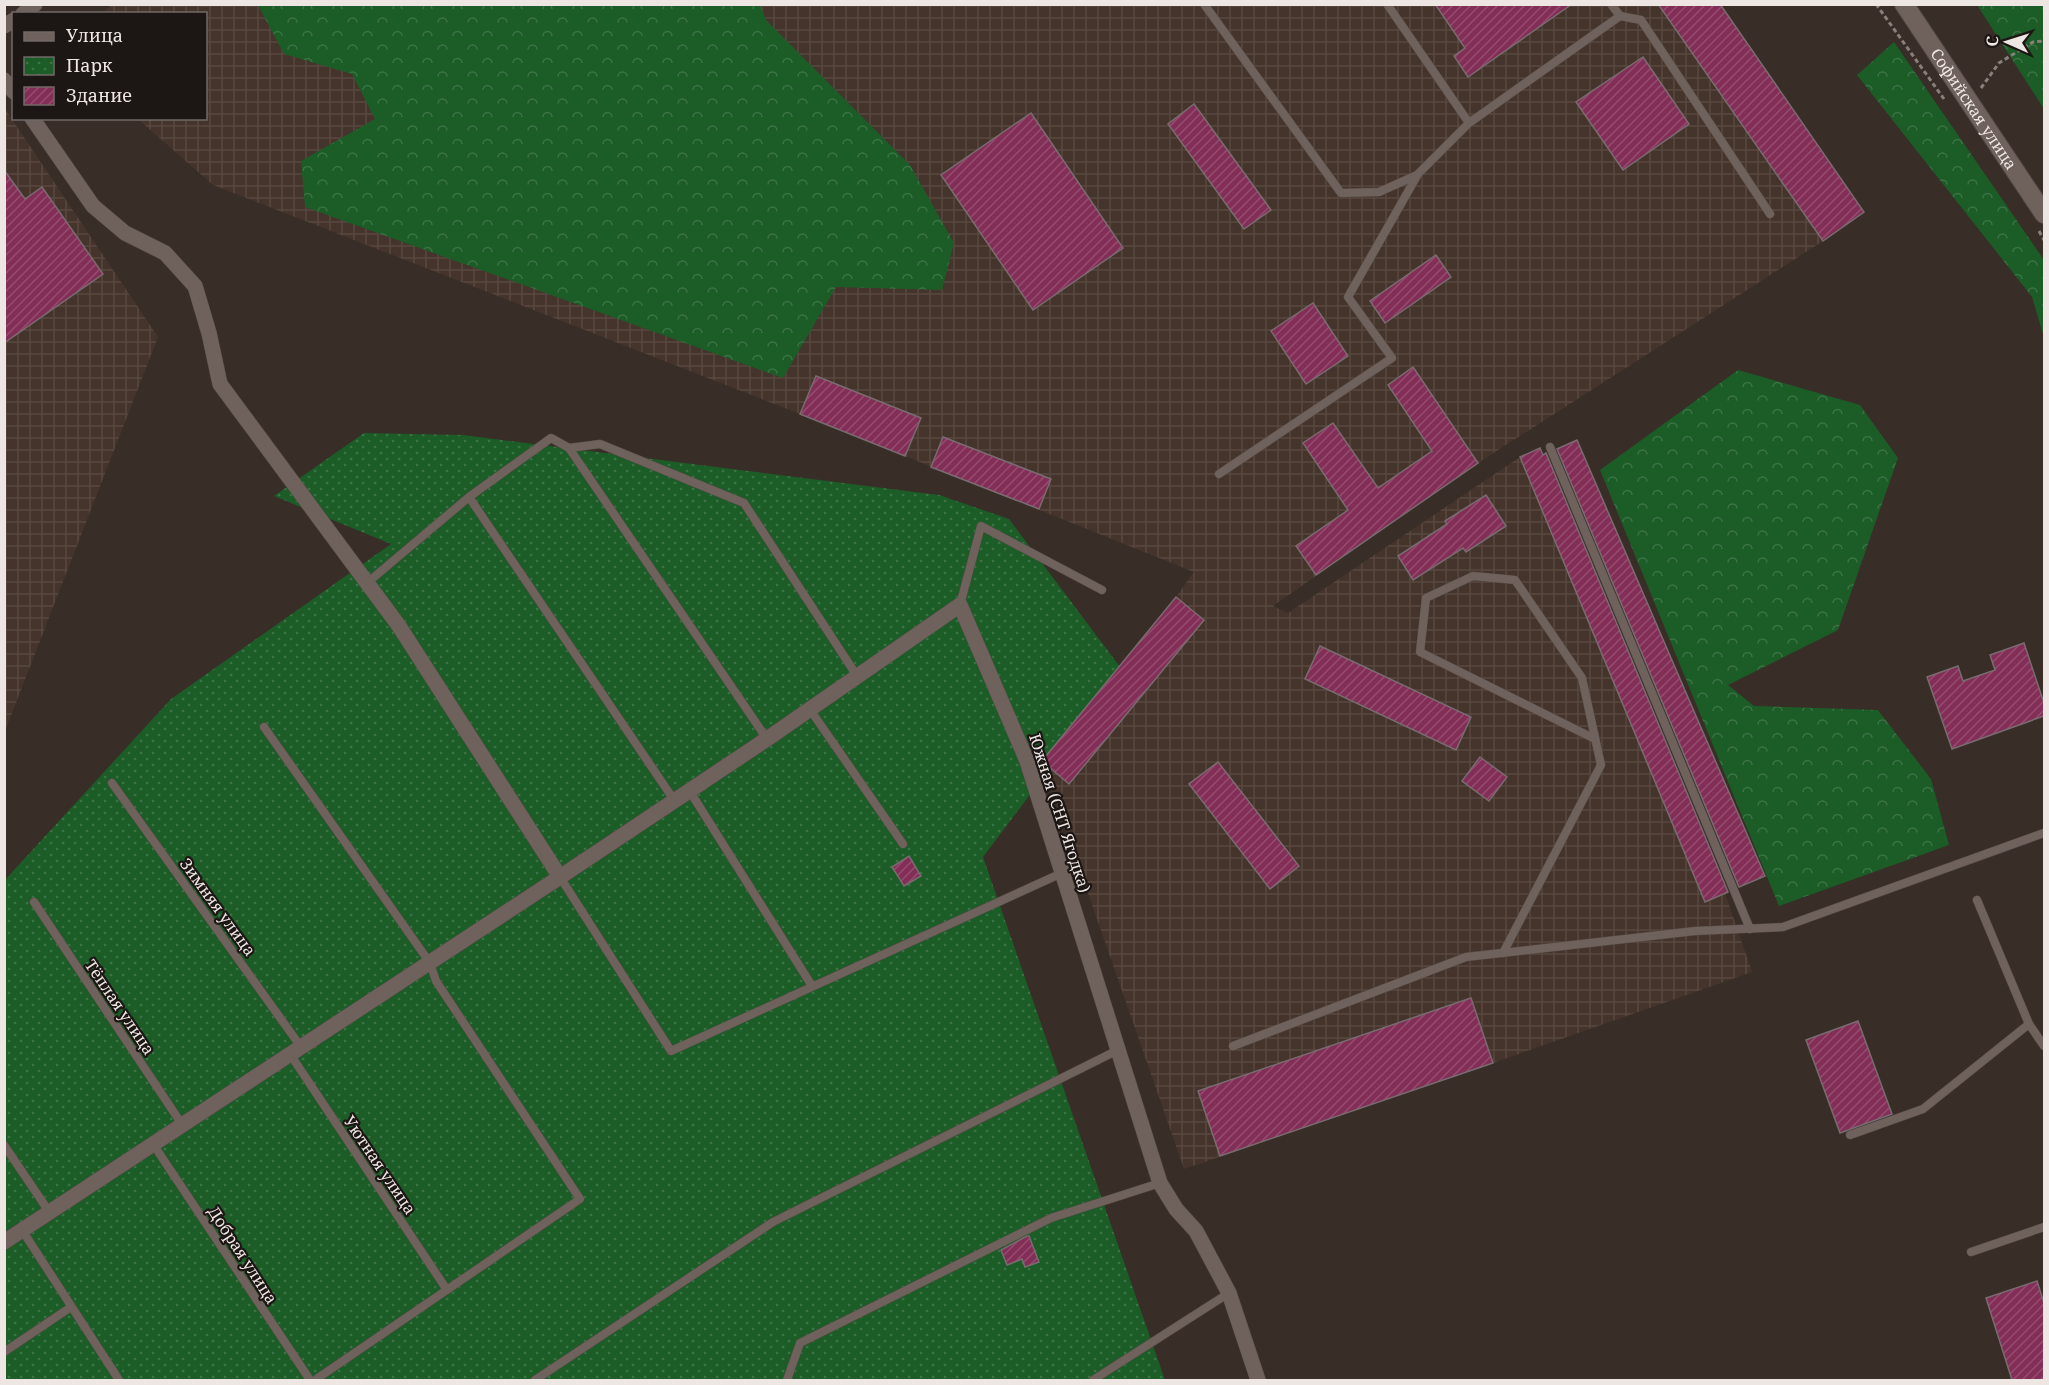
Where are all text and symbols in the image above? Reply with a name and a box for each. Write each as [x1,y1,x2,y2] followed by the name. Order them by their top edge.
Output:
[12,12,207,120] legend
[1977,12,2037,72] north arrow
[66,23,123,47] text: Улица
[1981,35,2003,47] text: С
[1925,44,2022,174] street label: Софийская улица
[66,53,113,77] text: Парк
[66,83,132,107] text: Здание
[1024,731,1096,895] street label: Южная (СНТ Ягодка)
[175,854,261,960] street label: Зимняя улица
[80,955,160,1059] street label: Тёплая улица
[339,1111,421,1219] street label: Уютная улица
[203,1202,283,1308] street label: Добрая улица

